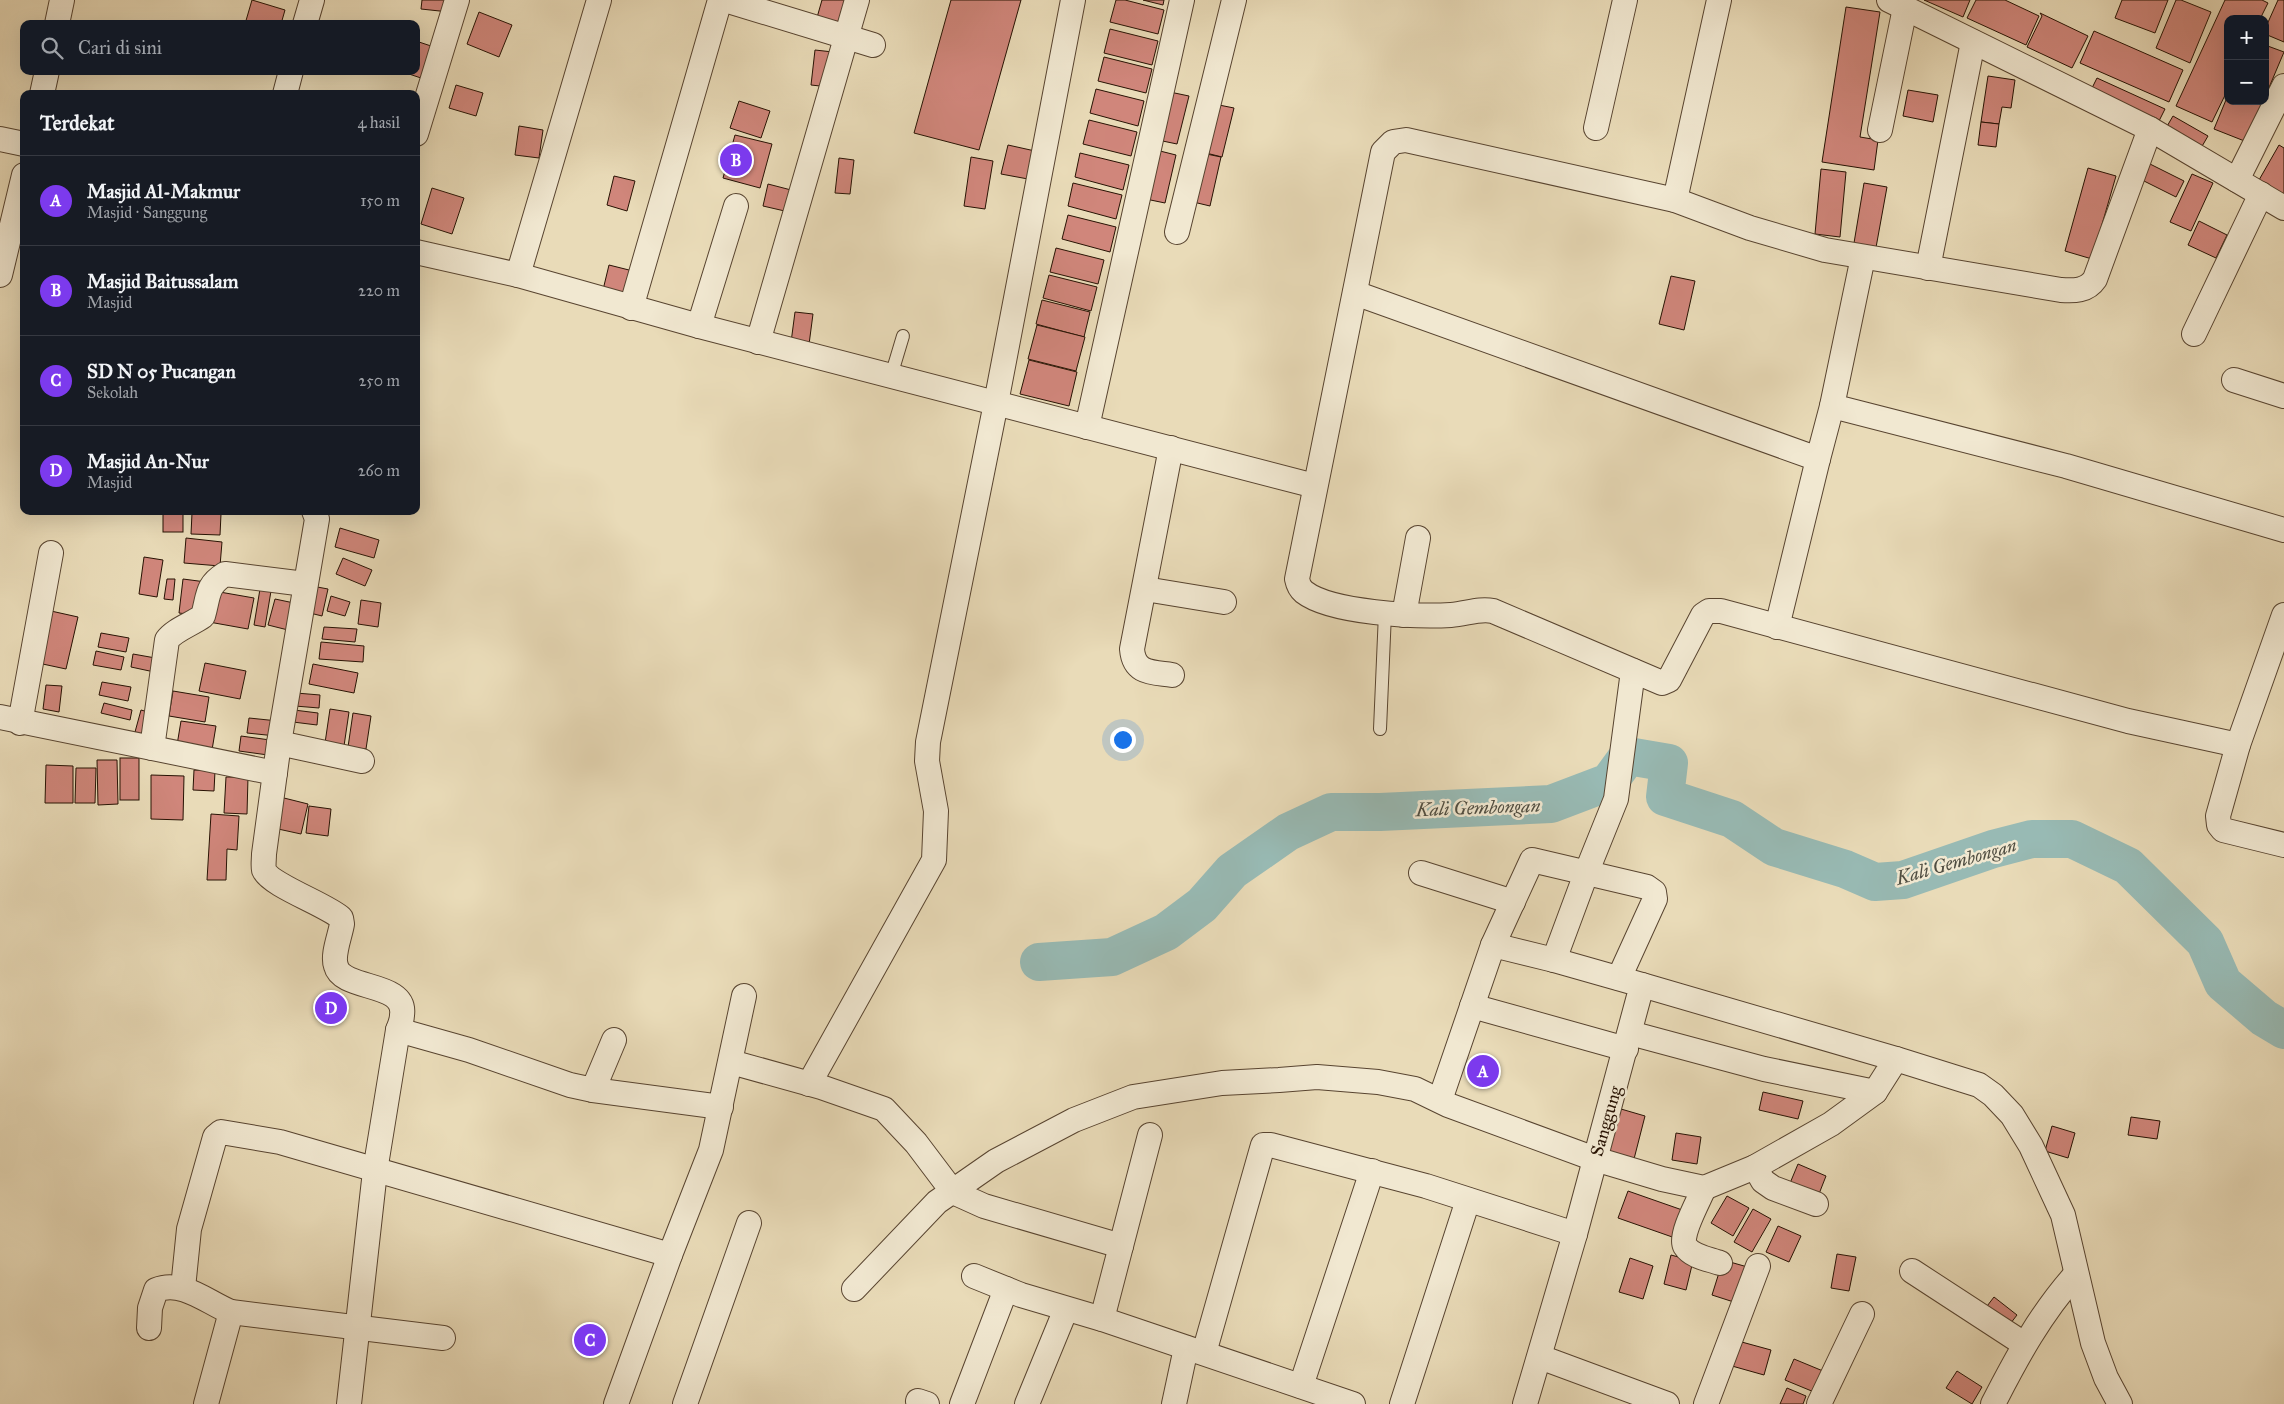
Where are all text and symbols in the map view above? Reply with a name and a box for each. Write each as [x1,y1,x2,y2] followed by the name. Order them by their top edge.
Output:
[2224,15,2269,105] map controls
[2224,15,2269,60] button: +
[20,20,420,75] search box
[38,34,66,62] icon: search
[78,36,162,59] text: Cari di sini
[2224,60,2269,105] button: −
[40,110,114,136] text: Terdekat
[357,113,400,132] text: 4 hasil
[720,141,752,179] pin: B
[87,180,240,203] text: Masjid Al-Makmur
[51,191,61,210] text: A
[360,191,400,210] text: 150 m
[87,203,207,222] text: Masjid · Sanggung
[87,270,239,293] text: Masjid Baitussalam
[51,281,61,300] text: B
[358,281,400,300] text: 220 m
[87,293,132,312] text: Masjid
[87,360,236,383] text: SD N 05 Pucangan
[51,371,61,390] text: C
[359,371,400,390] text: 250 m
[87,383,138,402] text: Sekolah
[87,450,209,473] text: Masjid An-Nur
[50,461,62,480] text: D
[358,461,400,480] text: 260 m
[87,473,132,492] text: Masjid
[1110,727,1136,753] your location
[1414,794,1541,821] water label: Kali Gembongan
[1892,833,2019,890] water label: Kali Gembongan
[315,989,347,1027] pin: D
[1467,1052,1499,1090] pin: A
[1585,1083,1628,1159] street label: Sanggung
[574,1321,606,1359] pin: C

